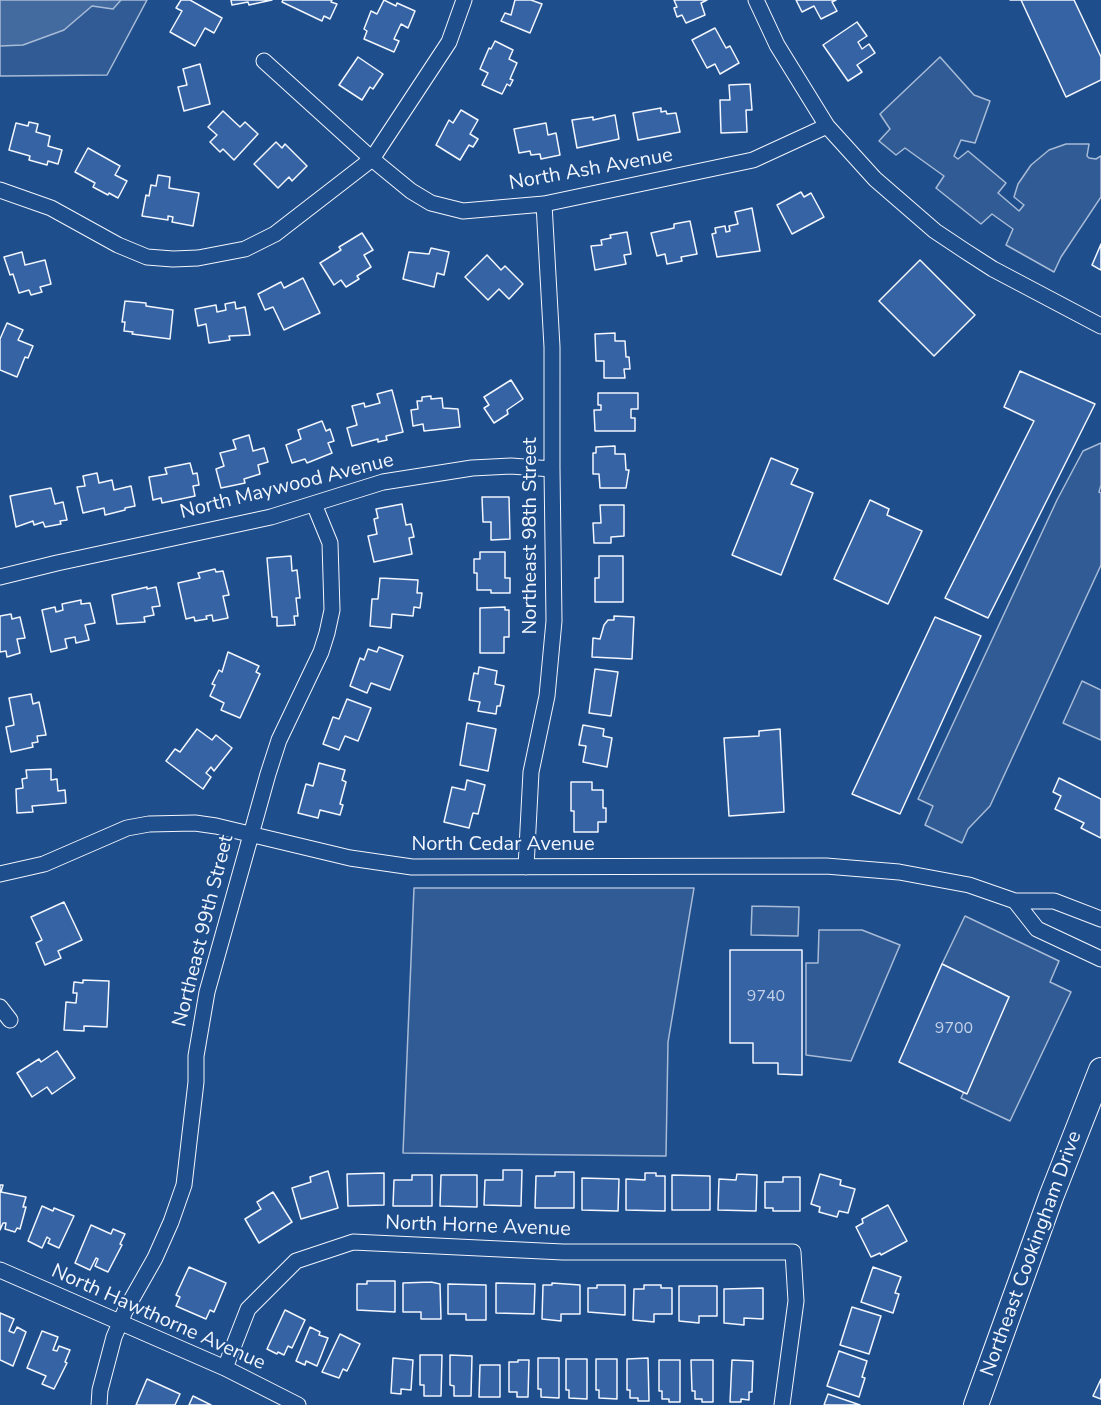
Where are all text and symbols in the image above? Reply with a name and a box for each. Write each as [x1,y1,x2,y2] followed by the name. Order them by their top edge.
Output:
[507,144,675,196] street label: North Ash Avenue
[519,438,543,634] street label: Northeast 98th Street
[178,449,396,525] street label: North Maywood Avenue
[169,833,239,1029] street label: Northeast 99th Street
[411,833,595,857] street label: North Cedar Avenue
[747,987,785,1007] house number: 9740
[935,1019,973,1039] house number: 9700
[976,1128,1088,1380] street label: Northeast Cookingham Drive
[385,1212,571,1242] street label: North Horne Avenue
[47,1260,269,1376] street label: North Hawthorne Avenue

